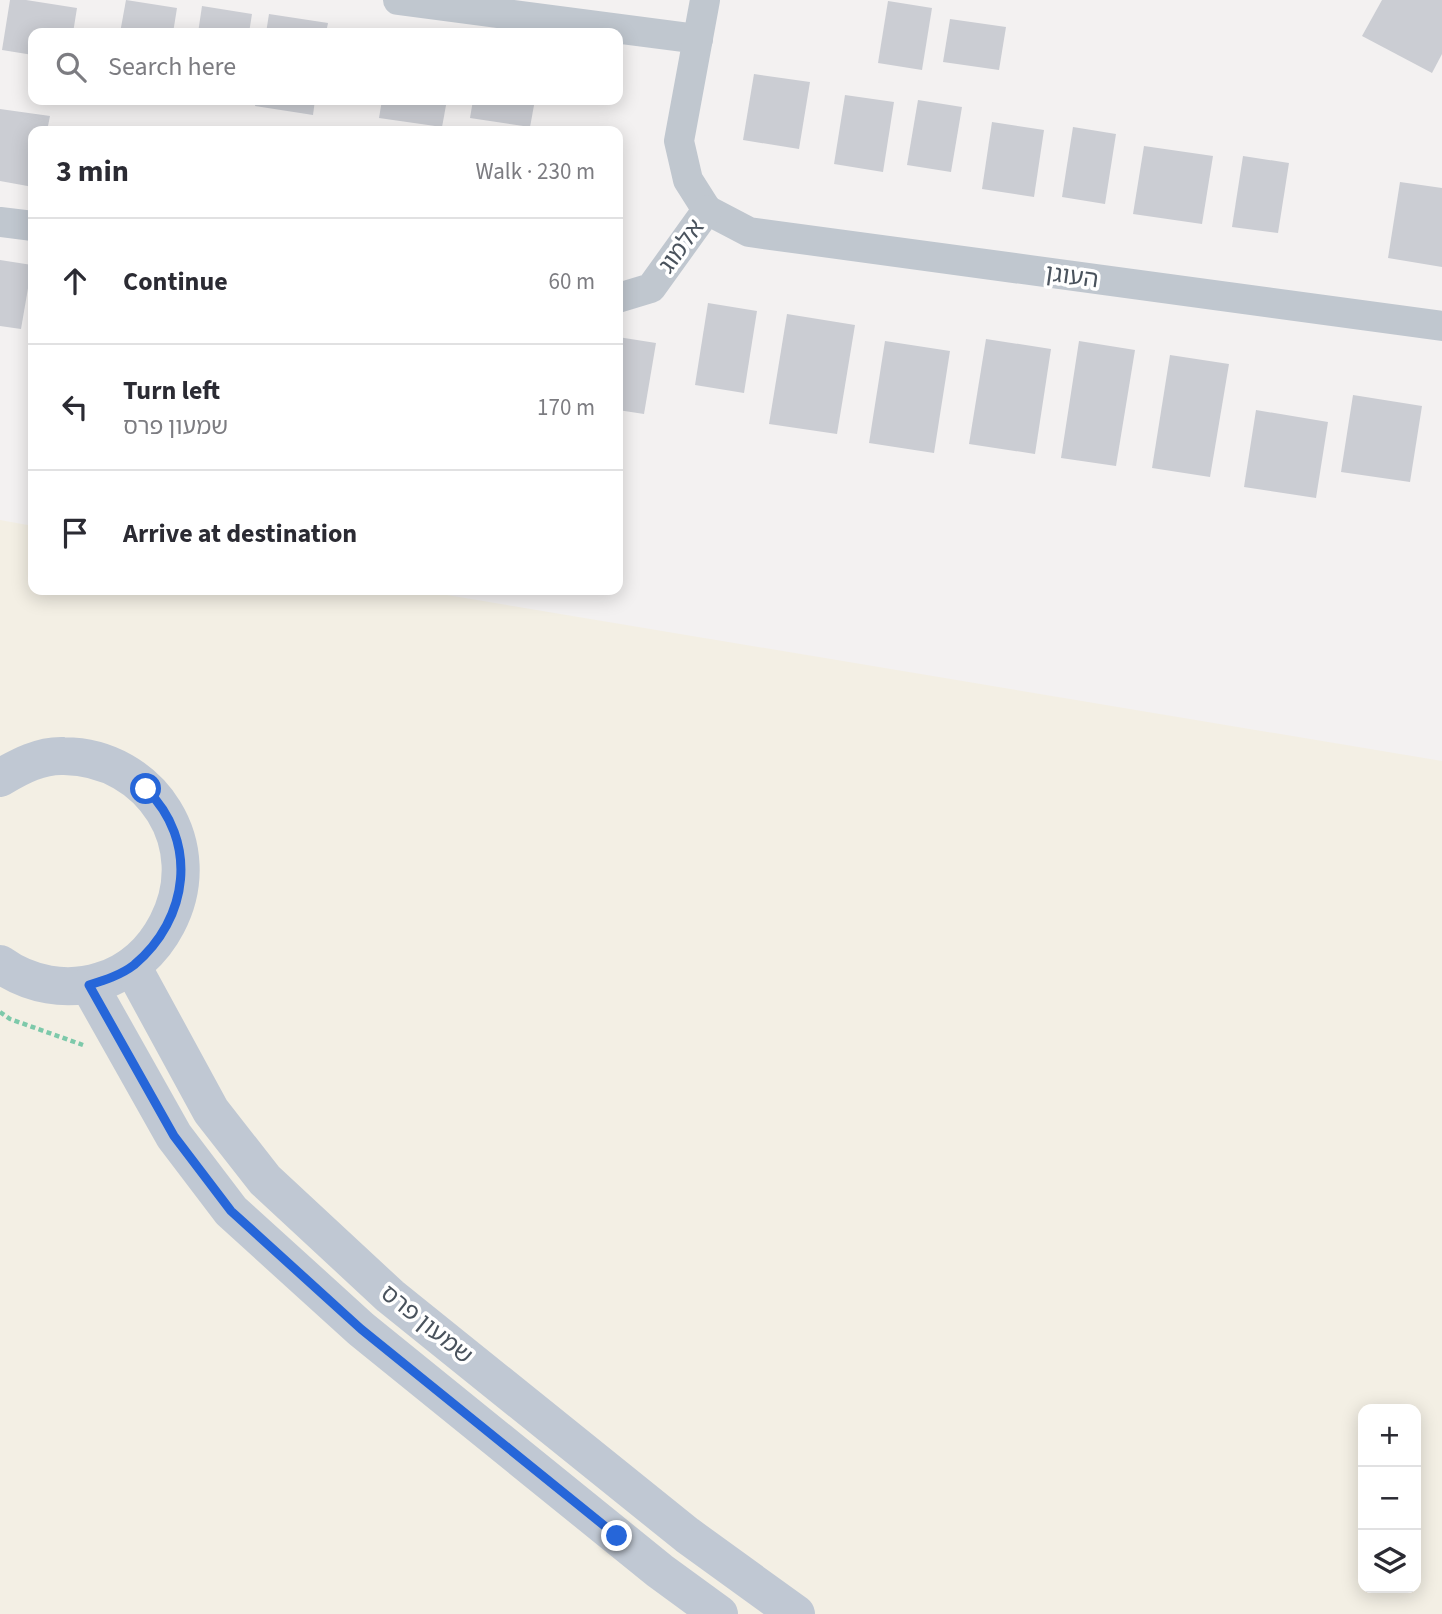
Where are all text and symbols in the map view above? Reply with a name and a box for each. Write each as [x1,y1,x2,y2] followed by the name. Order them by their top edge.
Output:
[28,28,623,105] search box
[52,48,90,86] icon: search
[108,48,236,85] text: Search here
[56,150,129,193] text: 3 min
[476,155,595,188] text: Walk · 230 m
[650,212,713,281] street label: אלמוג
[1043,255,1101,298] street label: העוגן
[56,262,94,300] icon: ahead
[123,263,228,300] text: Continue
[548,265,595,298] text: 60 m
[123,372,220,409] text: Turn left
[56,388,94,426] icon: left
[537,391,595,424] text: 170 m
[123,410,228,443] text: שמעון פרס
[56,514,94,552] icon: arrive
[123,515,357,552] text: Arrive at destination
[130,773,161,804] route start
[373,1276,480,1372] street label: שמעון פרס
[1358,1404,1421,1593] map controls
[1358,1404,1421,1467] button: +
[1358,1467,1421,1530] button: −
[601,1520,632,1551] route end
[1358,1530,1421,1593] button: layers

